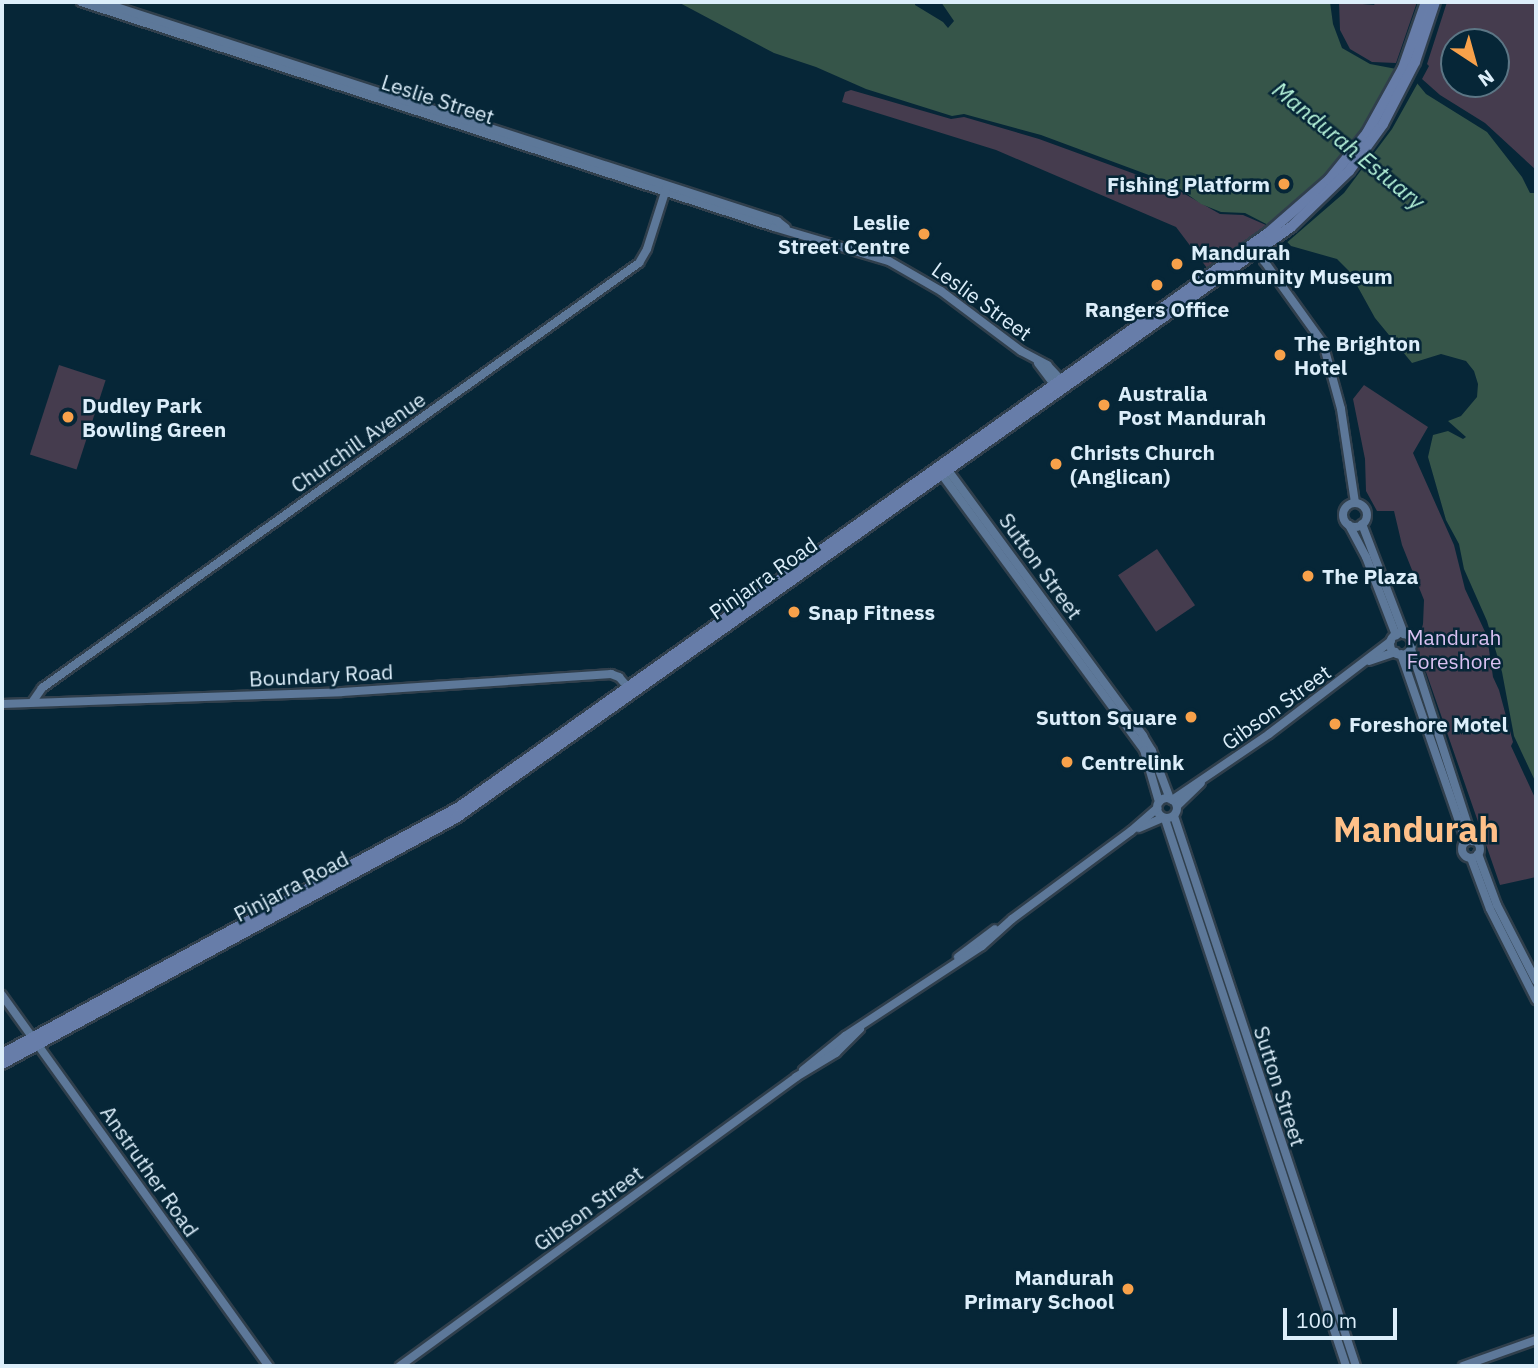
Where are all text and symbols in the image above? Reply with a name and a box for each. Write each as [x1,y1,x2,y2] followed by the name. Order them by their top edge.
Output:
[1440,28,1510,98] north arrow
[1474,65,1499,92] text: N
[378,69,498,129] street label: Leslie Street
[1267,75,1431,215] water label: Mandurah Estuary
[1107,171,1270,197] place label: Fishing Platform
[1276,176,1292,192] marker: Fishing Platform
[778,209,910,259] place label: Leslie Street Centre
[916,226,932,242] marker: Leslie Street Centre
[1191,239,1393,289] place label: Mandurah Community Museum
[927,256,1037,346] street label: Leslie Street
[1169,256,1185,272] marker: Mandurah Community Museum
[1149,277,1165,293] marker: Rangers Office
[1085,296,1229,322] place label: Rangers Office
[1294,330,1420,380] place label: The Brighton Hotel
[1272,347,1288,363] marker: The Brighton Hotel
[1118,380,1266,430] place label: Australia Post Mandurah
[286,386,430,498] street label: Churchill Avenue
[82,392,226,442] place label: Dudley Park Bowling Green
[1096,397,1112,413] marker: Australia Post Mandurah
[60,409,76,425] marker: Dudley Park Bowling Green
[1070,439,1215,489] place label: Christs Church (Anglican)
[1048,456,1064,472] marker: Christs Church (Anglican)
[994,508,1088,624] street label: Sutton Street
[704,532,822,624] street label: Pinjarra Road
[1322,563,1418,589] place label: The Plaza
[1300,568,1316,584] marker: The Plaza
[808,599,935,625] place label: Snap Fitness
[786,604,802,620] marker: Snap Fitness
[1406,624,1502,674] park label: Mandurah Foreshore
[248,659,394,691] street label: Boundary Road
[1217,659,1335,755] street label: Gibson Street
[1036,704,1177,730] place label: Sutton Square
[1183,709,1199,725] marker: Sutton Square
[1349,711,1508,737] place label: Foreshore Motel
[1327,716,1343,732] marker: Foreshore Motel
[1081,749,1184,775] place label: Centrelink
[1059,754,1075,770] marker: Centrelink
[1333,808,1499,850] district label: Mandurah
[229,845,353,927] street label: Pinjarra Road
[1249,1023,1311,1149] street label: Sutton Street
[95,1101,205,1241] street label: Anstruther Road
[529,1160,647,1256] street label: Gibson Street
[964,1264,1114,1314] place label: Mandurah Primary School
[1120,1281,1136,1297] marker: Mandurah Primary School
[1286,1294,1400,1338] scale bar
[1296,1306,1357,1334] text: 100 m

